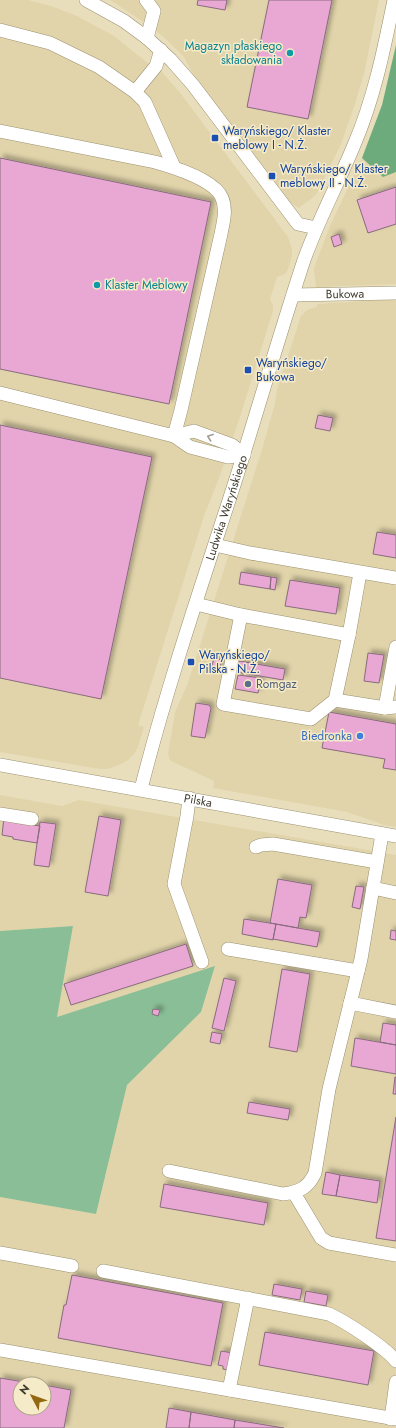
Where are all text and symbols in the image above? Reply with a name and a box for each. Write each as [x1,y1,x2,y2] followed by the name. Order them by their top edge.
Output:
[185,37,282,69] place label: Magazyn płaskiego składowania
[285,48,295,58] marker: Magazyn płaskiego składowania
[223,122,332,154] place label: Waryńskiego/ Klaster meblowy I - N.Ż.
[210,133,220,143] marker: Waryńskiego/ Klaster meblowy I - N.Ż.
[280,160,389,192] place label: Waryńskiego/ Klaster meblowy II - N.Ż.
[267,171,277,181] marker: Waryńskiego/ Klaster meblowy II - N.Ż.
[105,276,188,294] place label: Klaster Meblowy
[92,280,102,290] marker: Klaster Meblowy
[326,285,365,303] street label: Bukowa
[256,354,327,386] place label: Waryńskiego/ Bukowa
[243,365,253,375] marker: Waryńskiego/ Bukowa
[207,434,214,442] one-way arrow
[201,452,252,563] street label: Ludwika Waryńskiego
[199,646,270,678] place label: Waryńskiego/ Pilska - N.Ż.
[186,657,196,667] marker: Waryńskiego/ Pilska - N.Ż.
[256,675,297,693] place label: Romgaz
[243,679,253,689] marker: Romgaz
[301,727,352,745] place label: Biedronka
[355,731,365,741] marker: Biedronka
[182,789,214,812] street label: Pilska
[12,1376,52,1416] north arrow
[16,1381,33,1398] text: N

